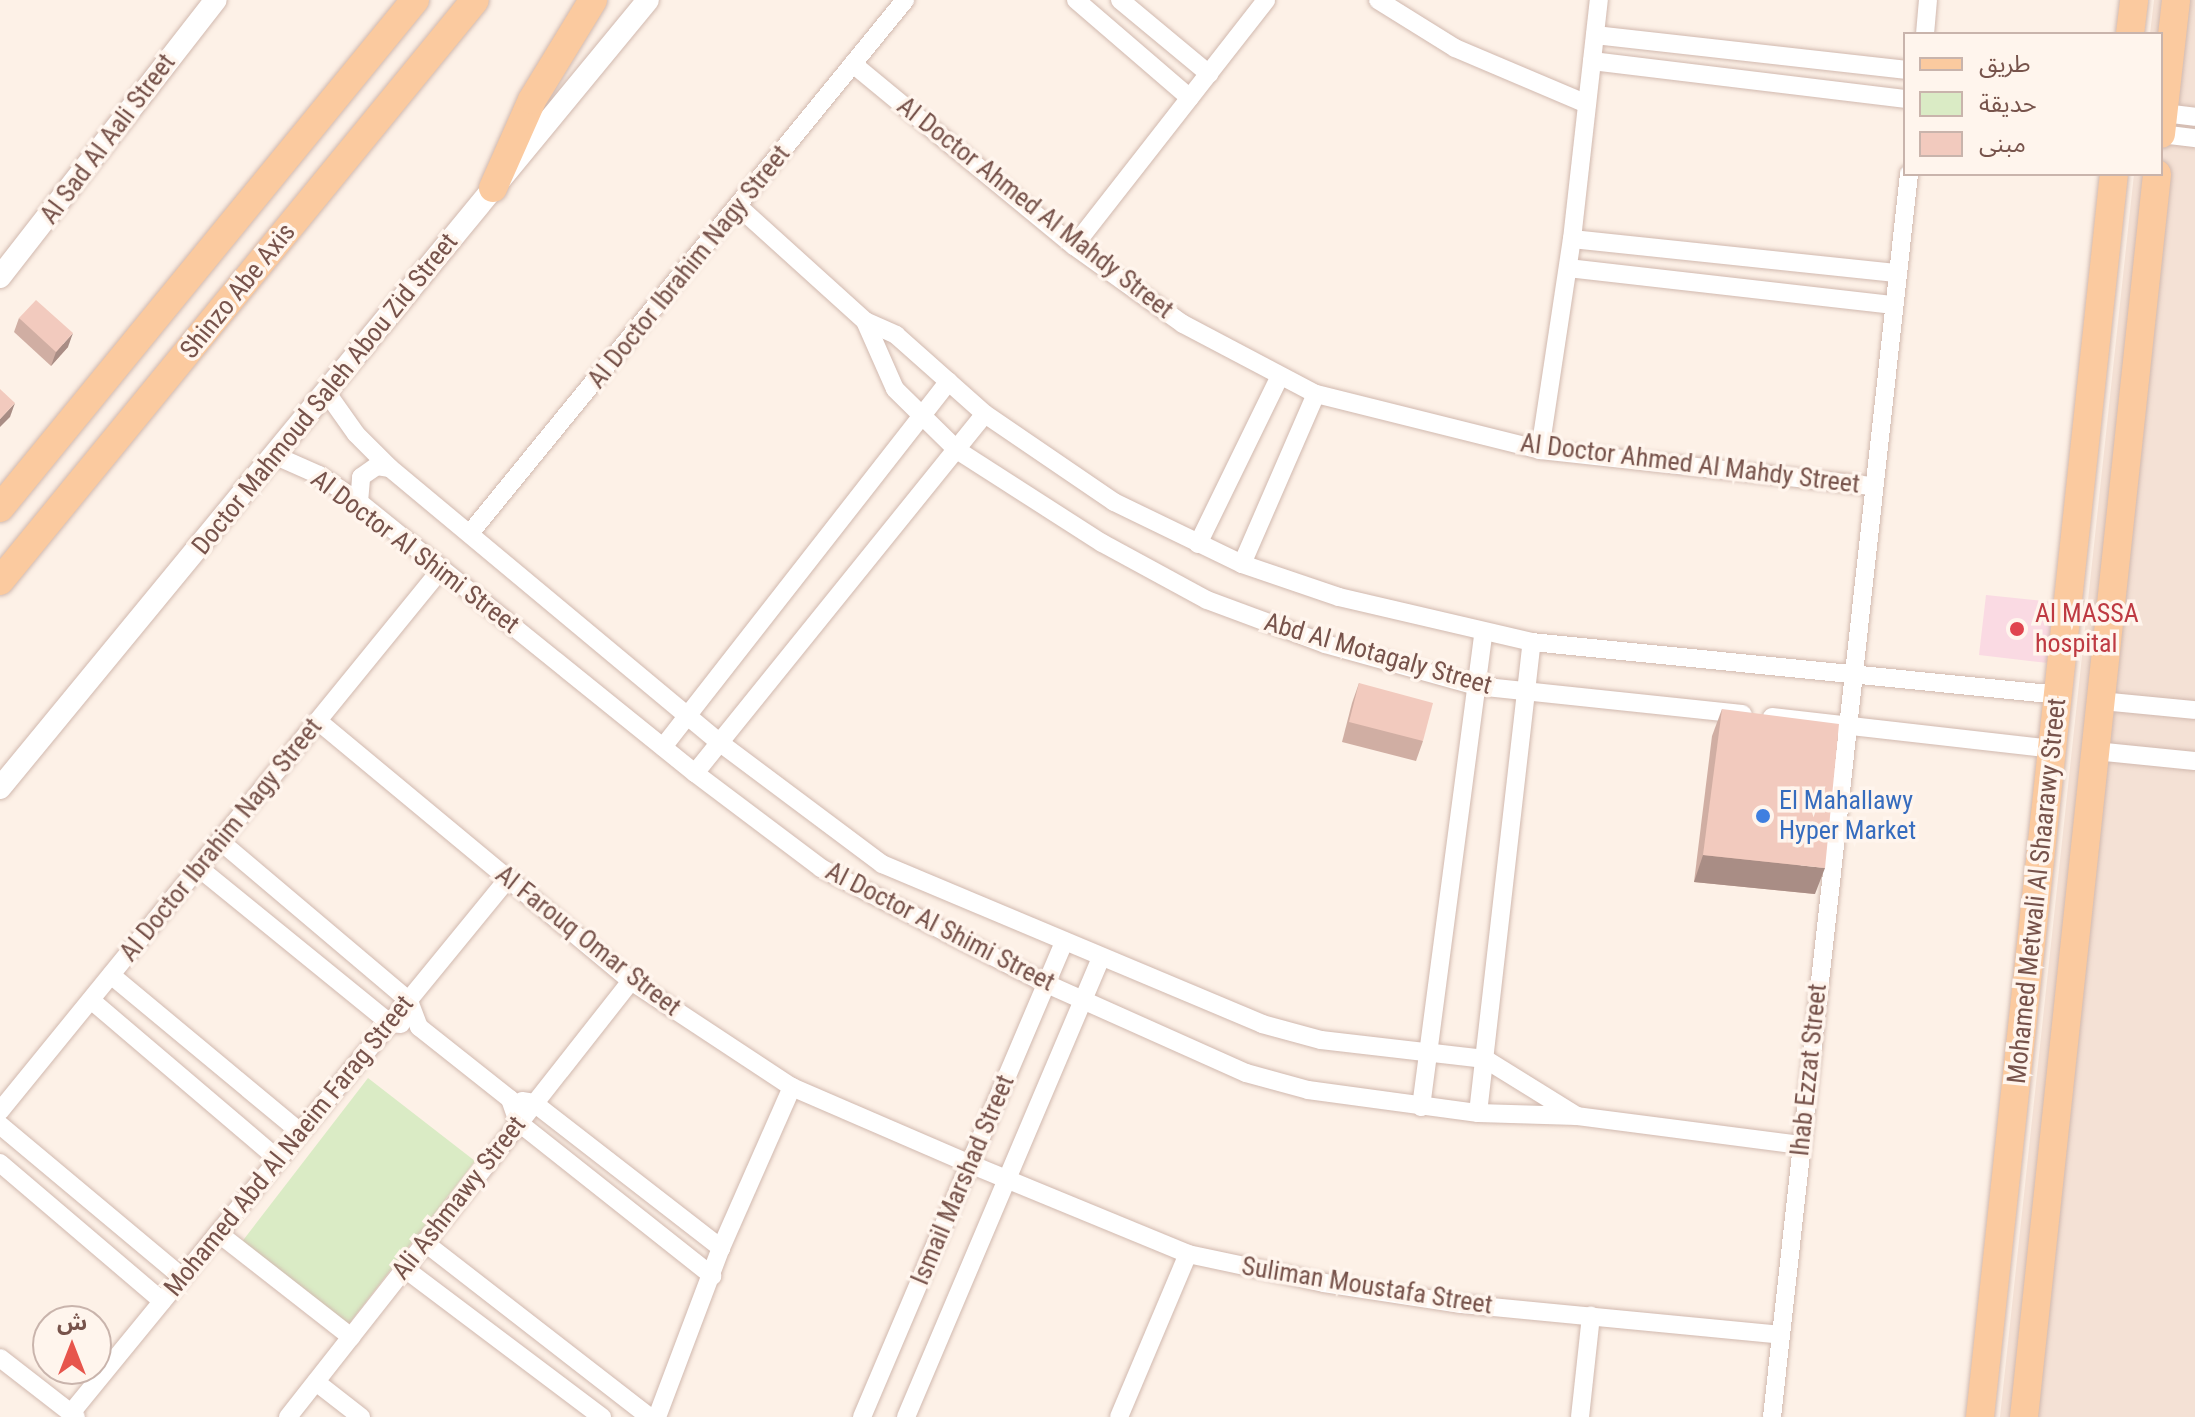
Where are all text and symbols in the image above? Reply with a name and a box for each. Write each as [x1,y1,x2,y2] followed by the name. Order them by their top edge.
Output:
[1903,32,2163,176] legend
[34,48,182,230] street label: Al Sad Al Aali Street
[1979,50,2031,78] text: طريق
[1979,90,2037,118] text: حديقة
[891,91,1179,325] street label: Al Doctor Ahmed Al Mahdy Street
[1979,130,2026,158] text: مبنى
[581,139,797,395] street label: Al Doctor Ibrahim Nagy Street
[174,217,302,365] street label: Shinzo Abe Axis
[186,227,464,561] street label: Doctor Mahmoud Saleh Abou Zid Street
[1519,428,1861,500] street label: Al Doctor Ahmed Al Mahdy Street
[305,464,525,640] street label: Al Doctor Al Shimi Street
[2035,598,2139,660] place label: Al MASSA hospital
[1261,607,1495,701] street label: Abd Al Motagaly Street
[2006,618,2028,640] marker: Al MASSA hospital
[2001,697,2073,1085] street label: Mohamed Metwali Al Shaarawy Street
[113,712,329,968] street label: Al Doctor Ibrahim Nagy Street
[1779,785,1916,846] place label: El Mahallawy Hyper Market
[1754,807,1772,825] marker: El Mahallawy Hyper Market
[820,856,1060,998] street label: Al Doctor Al Shimi Street
[489,859,687,1023] street label: Al Farouq Omar Street
[1784,982,1834,1158] street label: Ihab Ezzat Street
[158,989,420,1303] street label: Mohamed Abd Al Naeim Farag Street
[905,1070,1021,1290] street label: Ismail Marshad Street
[385,1110,533,1286] street label: Ali Ashmawy Street
[1239,1251,1495,1321] street label: Suliman Moustafa Street
[32,1305,112,1385] north arrow
[57,1310,87,1335] text: ش

